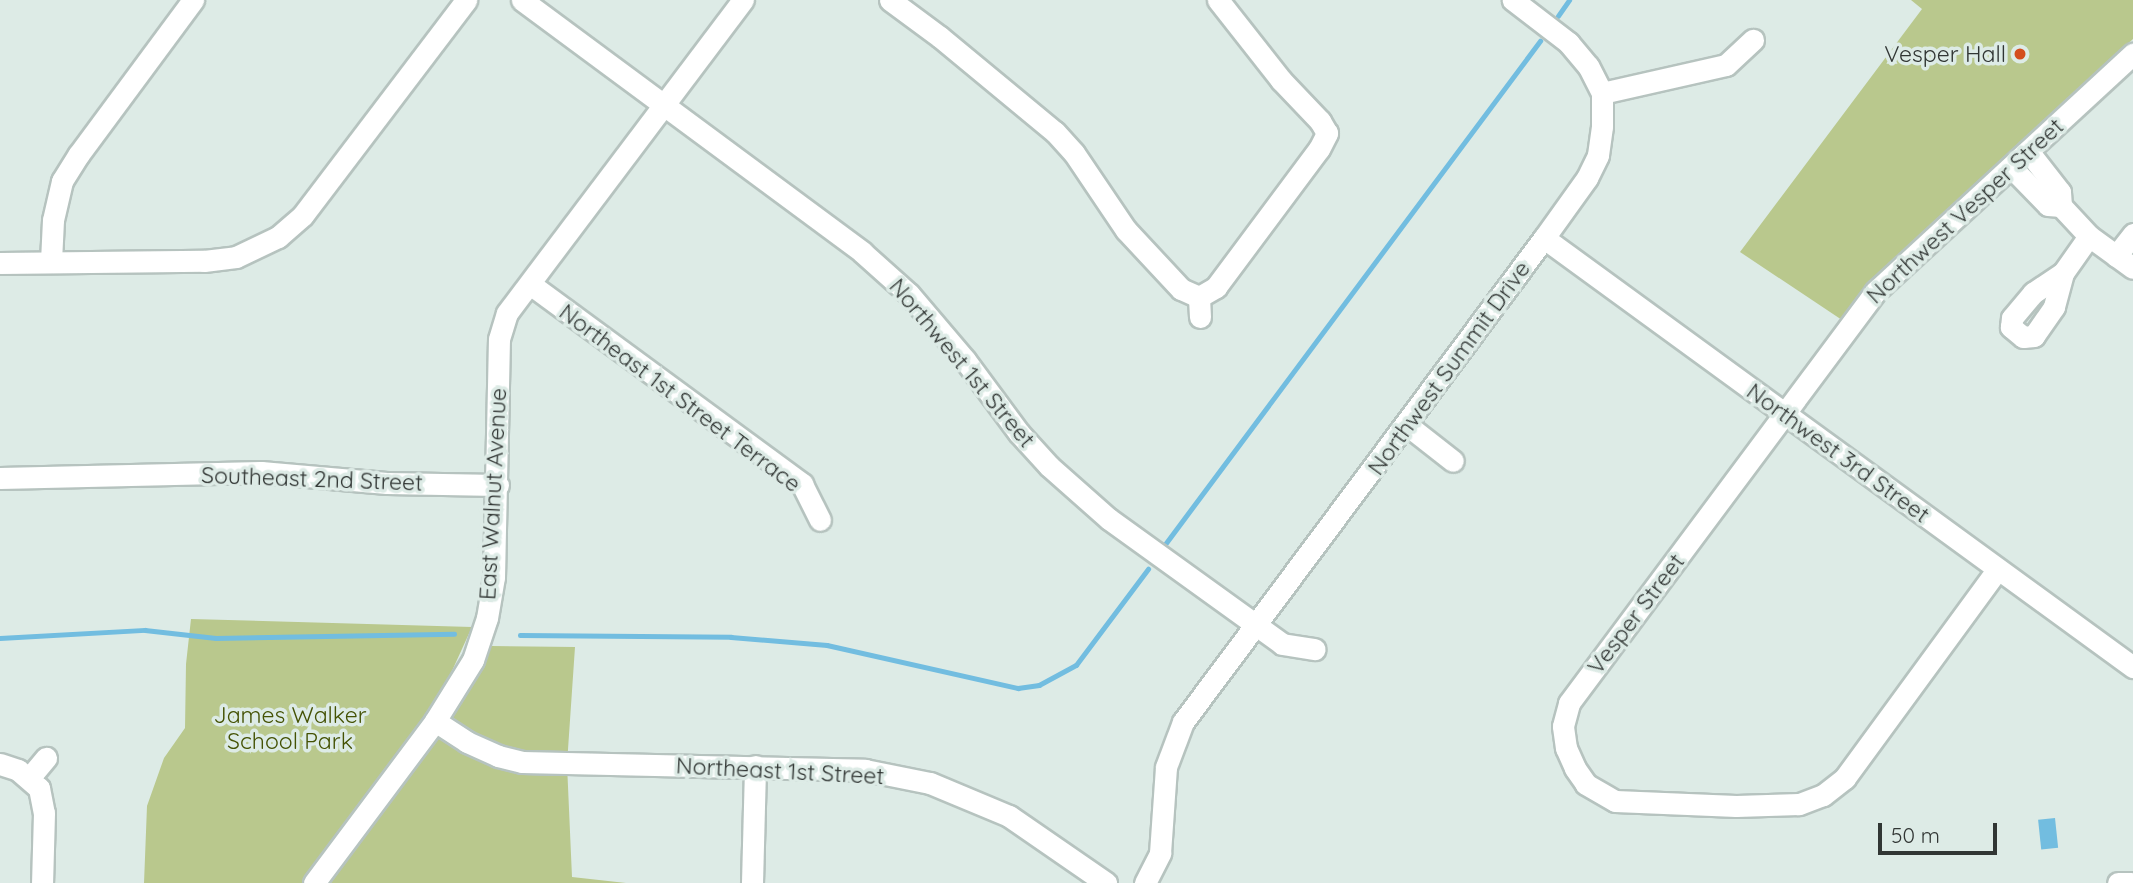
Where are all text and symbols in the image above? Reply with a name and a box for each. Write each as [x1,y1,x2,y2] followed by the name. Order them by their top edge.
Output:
[1884,40,2006,68] place label: Vesper Hall
[2012,46,2028,62] marker: Vesper Hall
[1861,113,2069,309] street label: Northwest Vesper Street
[1362,256,1536,480] street label: Northwest Summit Drive
[883,273,1041,453] street label: Northwest 1st Street
[554,298,806,498] street label: Northeast 1st Street Terrace
[1741,377,1935,529] street label: Northwest 3rd Street
[474,387,512,601] street label: East Walnut Avenue
[201,461,423,497] street label: Southeast 2nd Street
[1582,548,1690,680] street label: Vesper Street
[213,701,367,755] park label: James Walker School Park
[675,752,885,790] street label: Northeast 1st Street
[1881,810,2000,854] scale bar
[1891,822,1940,848] text: 50 m

